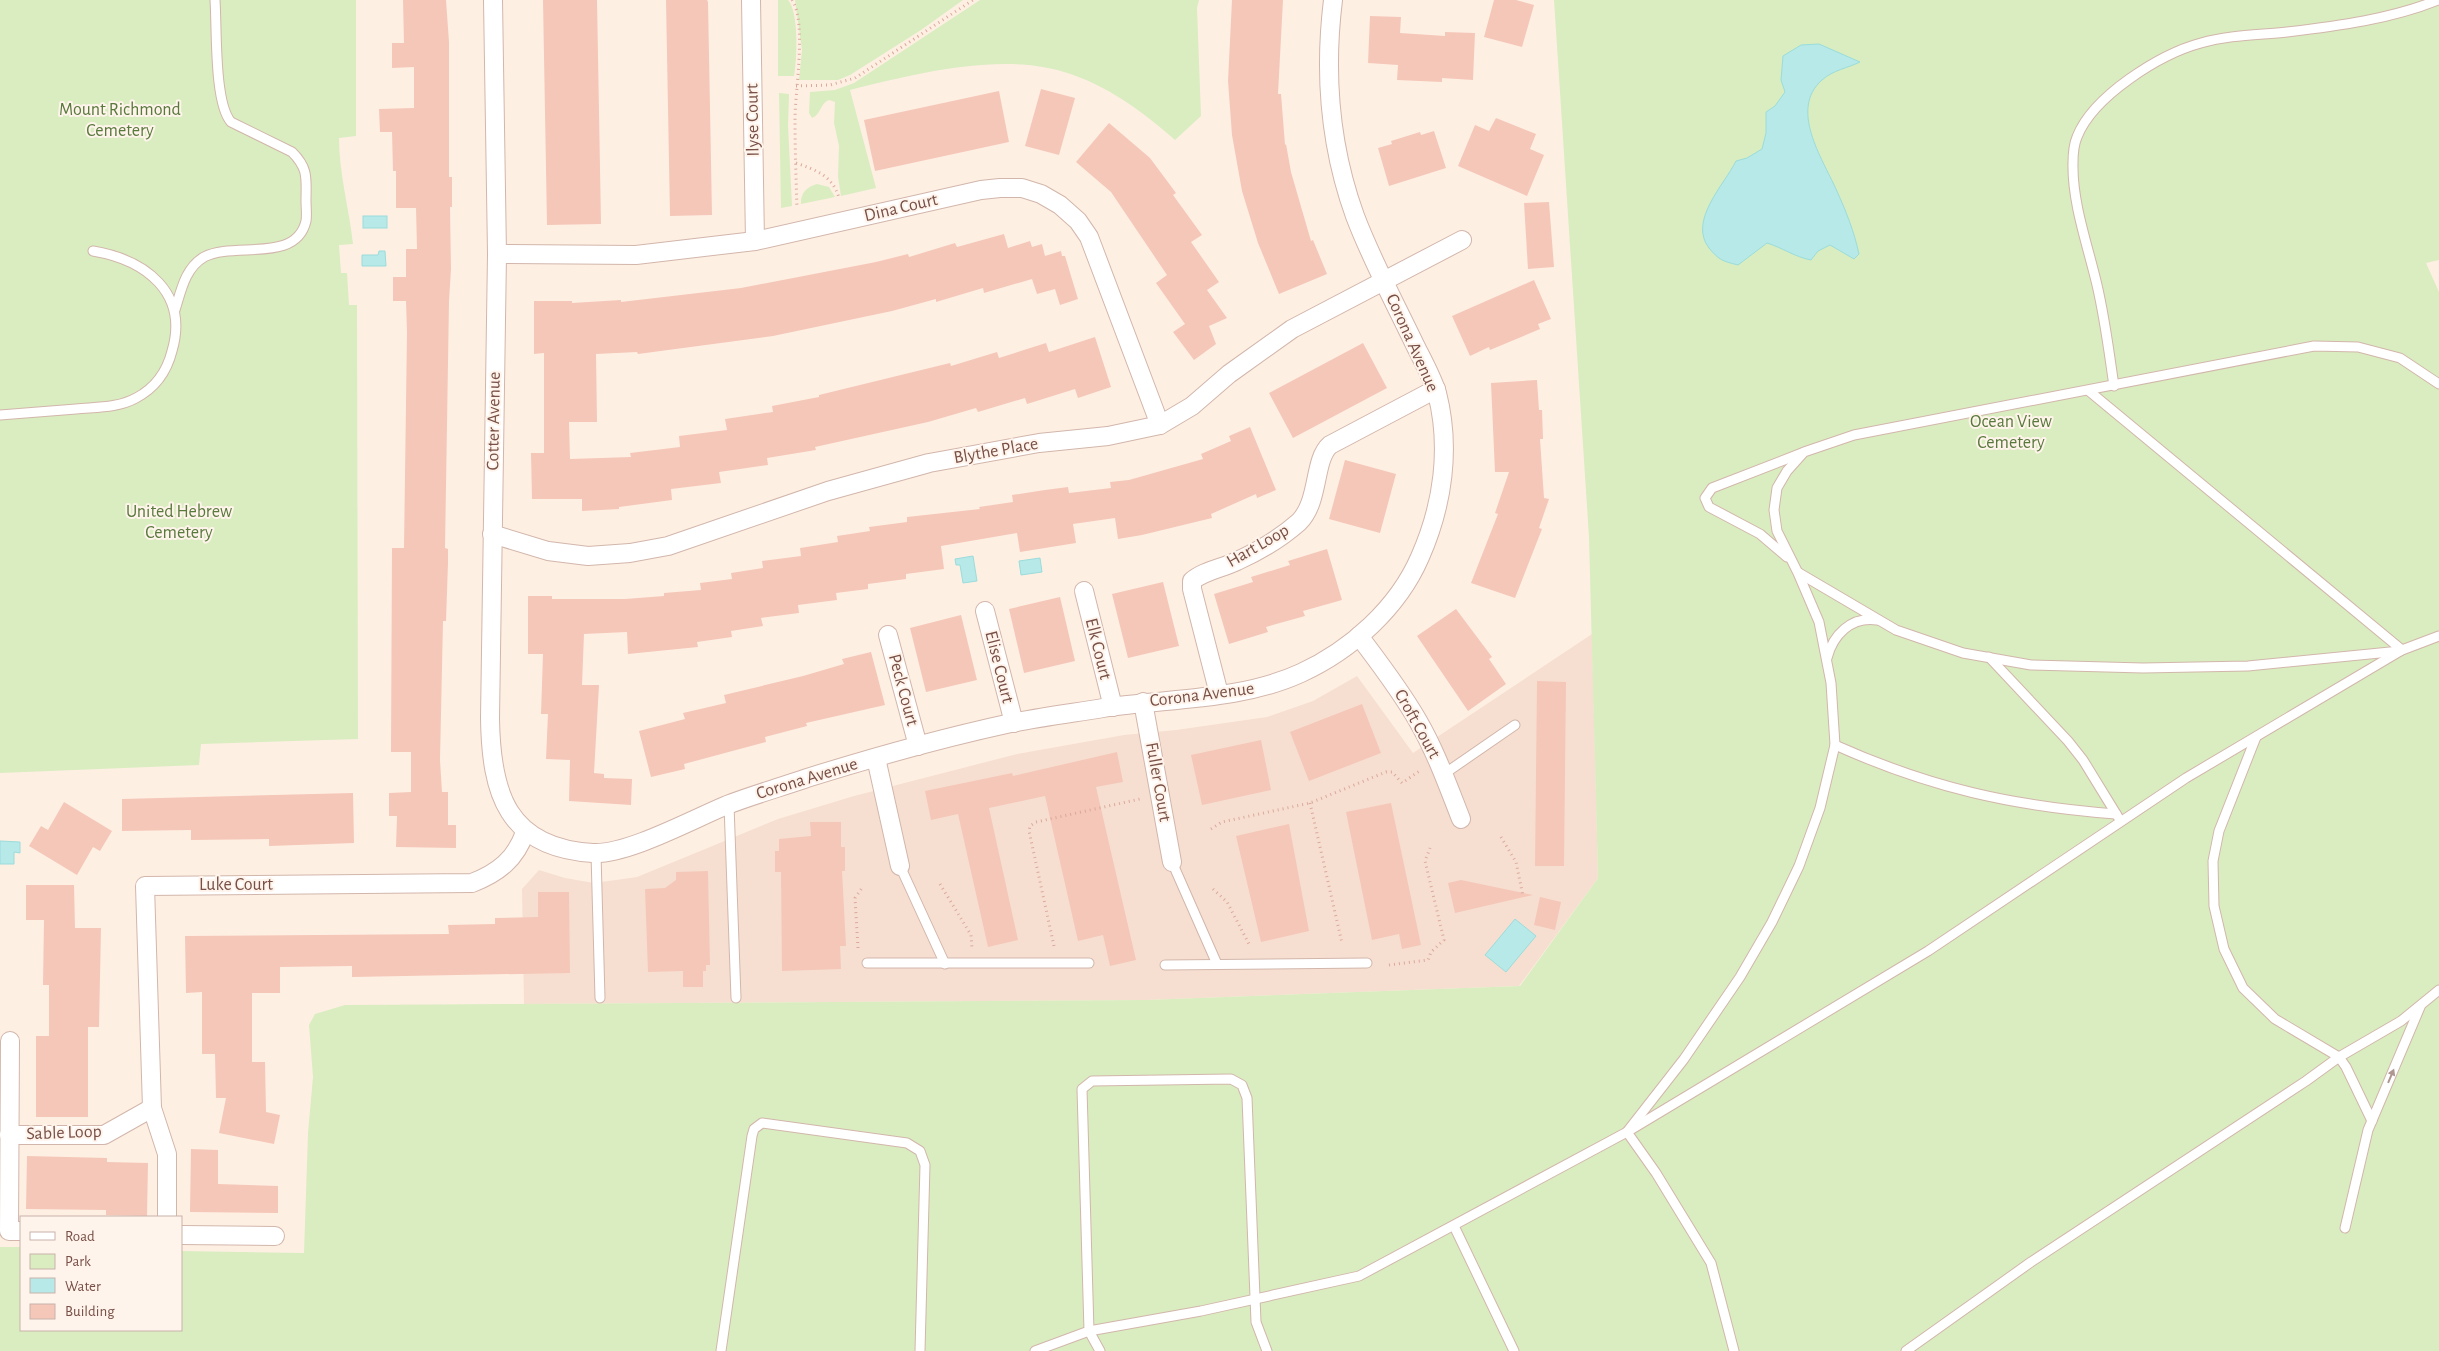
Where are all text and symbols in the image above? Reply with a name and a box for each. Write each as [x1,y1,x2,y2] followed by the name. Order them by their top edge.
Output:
[743,83,763,157] street label: Ilyse Court
[59,101,181,140] park label: Mount Richmond Cemetery
[862,191,940,225] street label: Dina Court
[1382,291,1442,395] street label: Corona Avenue
[484,372,504,470] street label: Cotter Avenue
[1970,413,2052,452] park label: Ocean View Cemetery
[952,435,1040,467] street label: Blythe Place
[126,503,232,542] park label: United Hebrew Cemetery
[1224,521,1292,571] street label: Hart Loop
[1082,616,1114,682] street label: Elk Court
[981,629,1017,705] street label: Elise Court
[885,652,921,728] street label: Peck Court
[1149,680,1255,710] street label: Corona Avenue
[1391,686,1443,762] street label: Croft Court
[1142,741,1174,823] street label: Fuller Court
[754,755,860,803] street label: Corona Avenue
[199,876,273,894] street label: Luke Court
[2388,1069,2396,1083] one-way arrow
[26,1123,102,1143] street label: Sable Loop
[20,1216,182,1331] legend
[65,1229,95,1244] text: Road
[65,1254,91,1269] text: Park
[65,1279,101,1294] text: Water
[65,1304,115,1319] text: Building

